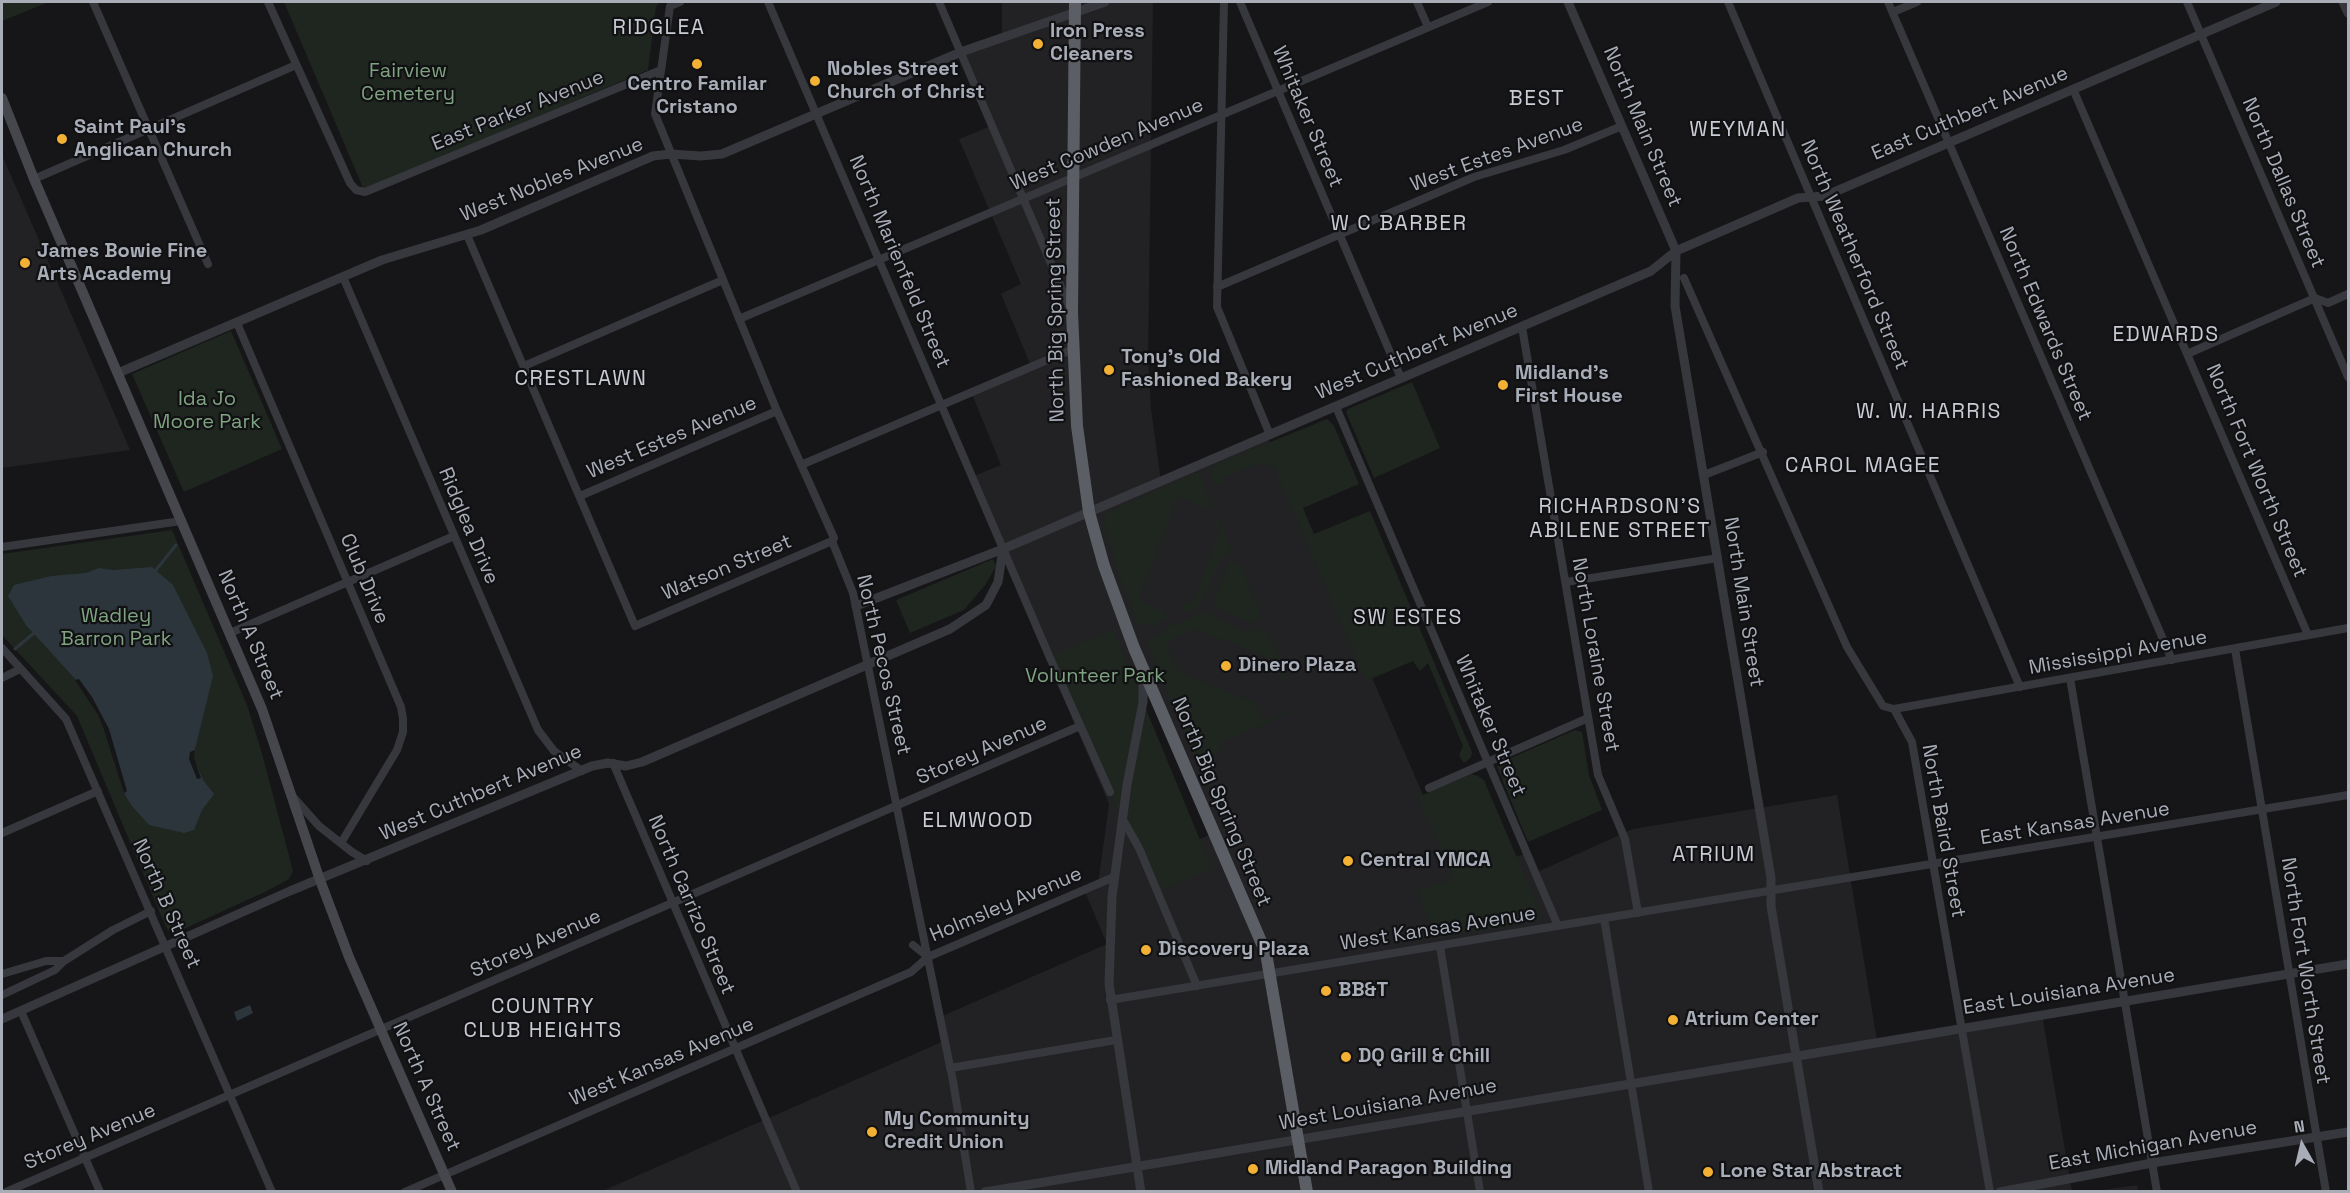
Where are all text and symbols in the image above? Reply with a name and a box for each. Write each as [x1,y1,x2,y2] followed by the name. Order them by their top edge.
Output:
[612,15,706,41] district label: RIDGLEA
[1050,20,1145,67] place label: Iron Press Cleaners
[1031,37,1045,51] marker: Iron Press Cleaners
[1266,43,1348,191] street label: Whitaker Street
[1597,43,1687,211] street label: North Main Street
[690,57,704,71] marker: Centro Familar Cristano
[827,58,985,105] place label: Nobles Street Church of Christ
[361,60,455,107] park label: Fairview Cemetery
[1868,62,2072,166] street label: East Cuthbert Avenue
[428,65,608,157] street label: East Parker Avenue
[627,73,767,120] place label: Centro Familar Cristano
[808,74,822,88] marker: Nobles Street Church of Christ
[1509,86,1565,112] district label: BEST
[1007,93,1207,197] street label: West Cowden Avenue
[2236,94,2330,272] street label: North Dallas Street
[1407,113,1587,197] street label: West Estes Avenue
[74,116,232,163] place label: Saint Paul's Anglican Church
[1689,117,1787,143] district label: WEYMAN
[55,132,69,146] marker: Saint Paul's Anglican Church
[457,132,647,228] street label: West Nobles Avenue
[1795,136,1913,374] street label: North Weatherford Street
[843,152,955,372] street label: North Marienfeld Street
[1042,197,1070,423] street label: North Big Spring Street
[1331,211,1467,237] district label: W C BARBER
[1993,224,2097,424] street label: North Edwards Street
[37,240,207,287] place label: James Bowie Fine Arts Academy
[18,256,32,270] marker: James Bowie Fine Arts Academy
[1312,298,1522,406] street label: West Cuthbert Avenue
[2112,322,2220,348] district label: EDWARDS
[1121,346,1292,393] place label: Tony's Old Fashioned Bakery
[2200,361,2312,581] street label: North Fort Worth Street
[1515,362,1623,409] place label: Midland's First House
[1102,363,1116,377] marker: Tony's Old Fashioned Bakery
[514,366,648,392] district label: CRESTLAWN
[1496,378,1510,392] marker: Midland's First House
[153,388,261,435] park label: Ida Jo Moore Park
[583,391,761,485] street label: West Estes Avenue
[1856,399,2002,425] district label: W. W. HARRIS
[1785,453,1941,479] district label: CAROL MAGEE
[433,464,503,588] street label: Ridglea Drive
[1529,494,1711,544] district label: RICHARDSON'S ABILENE STREET
[1718,515,1768,689] street label: North Main Street
[334,530,394,628] street label: Club Drive
[658,530,796,606] street label: Watson Street
[1566,556,1624,754] street label: North Loraine Street
[212,566,288,704] street label: North A Street
[851,572,915,758] street label: North Pecos Street
[61,605,171,652] park label: Wadley Barron Park
[1353,605,1463,631] district label: SW ESTES
[2027,626,2209,680] street label: Mississippi Avenue
[1449,652,1531,800] street label: Whitaker Street
[1238,654,1356,678] place label: Dinero Plaza
[1219,659,1233,673] marker: Dinero Plaza
[1025,665,1165,689] park label: Volunteer Park
[1166,694,1276,910] street label: North Big Spring Street
[913,711,1051,791] street label: Storey Avenue
[376,739,586,847] street label: West Cuthbert Avenue
[1916,742,1970,920] street label: North Baird Street
[1979,797,2171,851] street label: East Kansas Avenue
[922,808,1034,834] district label: ELMWOOD
[642,812,740,998] street label: North Carrizo Street
[127,836,205,972] street label: North B Street
[1672,842,1756,868] district label: ATRIUM
[1360,849,1491,873] place label: Central YMCA
[1341,854,1355,868] marker: Central YMCA
[2275,856,2335,1086] street label: North Fort Worth Street
[926,862,1086,948] street label: Holmsley Avenue
[1338,902,1538,956] street label: West Kansas Avenue
[467,904,605,984] street label: Storey Avenue
[1158,938,1309,962] place label: Discovery Plaza
[1139,943,1153,957] marker: Discovery Plaza
[1961,963,2177,1021] street label: East Louisiana Avenue
[1338,979,1388,1003] place label: BB&T
[1319,984,1333,998] marker: BB&T
[463,994,623,1044] district label: COUNTRY CLUB HEIGHTS
[1685,1008,1819,1032] place label: Atrium Center
[566,1012,758,1112] street label: West Kansas Avenue
[1666,1013,1680,1027] marker: Atrium Center
[387,1019,465,1155] street label: North A Street
[1358,1045,1490,1069] place label: DQ Grill & Chill
[1339,1050,1353,1064] marker: DQ Grill & Chill
[1277,1074,1499,1136] street label: West Louisiana Avenue
[21,1099,159,1175] street label: Storey Avenue
[884,1108,1030,1155] place label: My Community Credit Union
[2272,1115,2332,1175] north arrow
[2047,1116,2259,1176] street label: East Michigan Avenue
[2293,1116,2306,1138] text: N
[865,1125,879,1139] marker: My Community Credit Union
[1265,1157,1512,1181] place label: Midland Paragon Building
[1720,1160,1902,1184] place label: Lone Star Abstract
[1246,1162,1260,1176] marker: Midland Paragon Building
[1701,1165,1715,1179] marker: Lone Star Abstract

